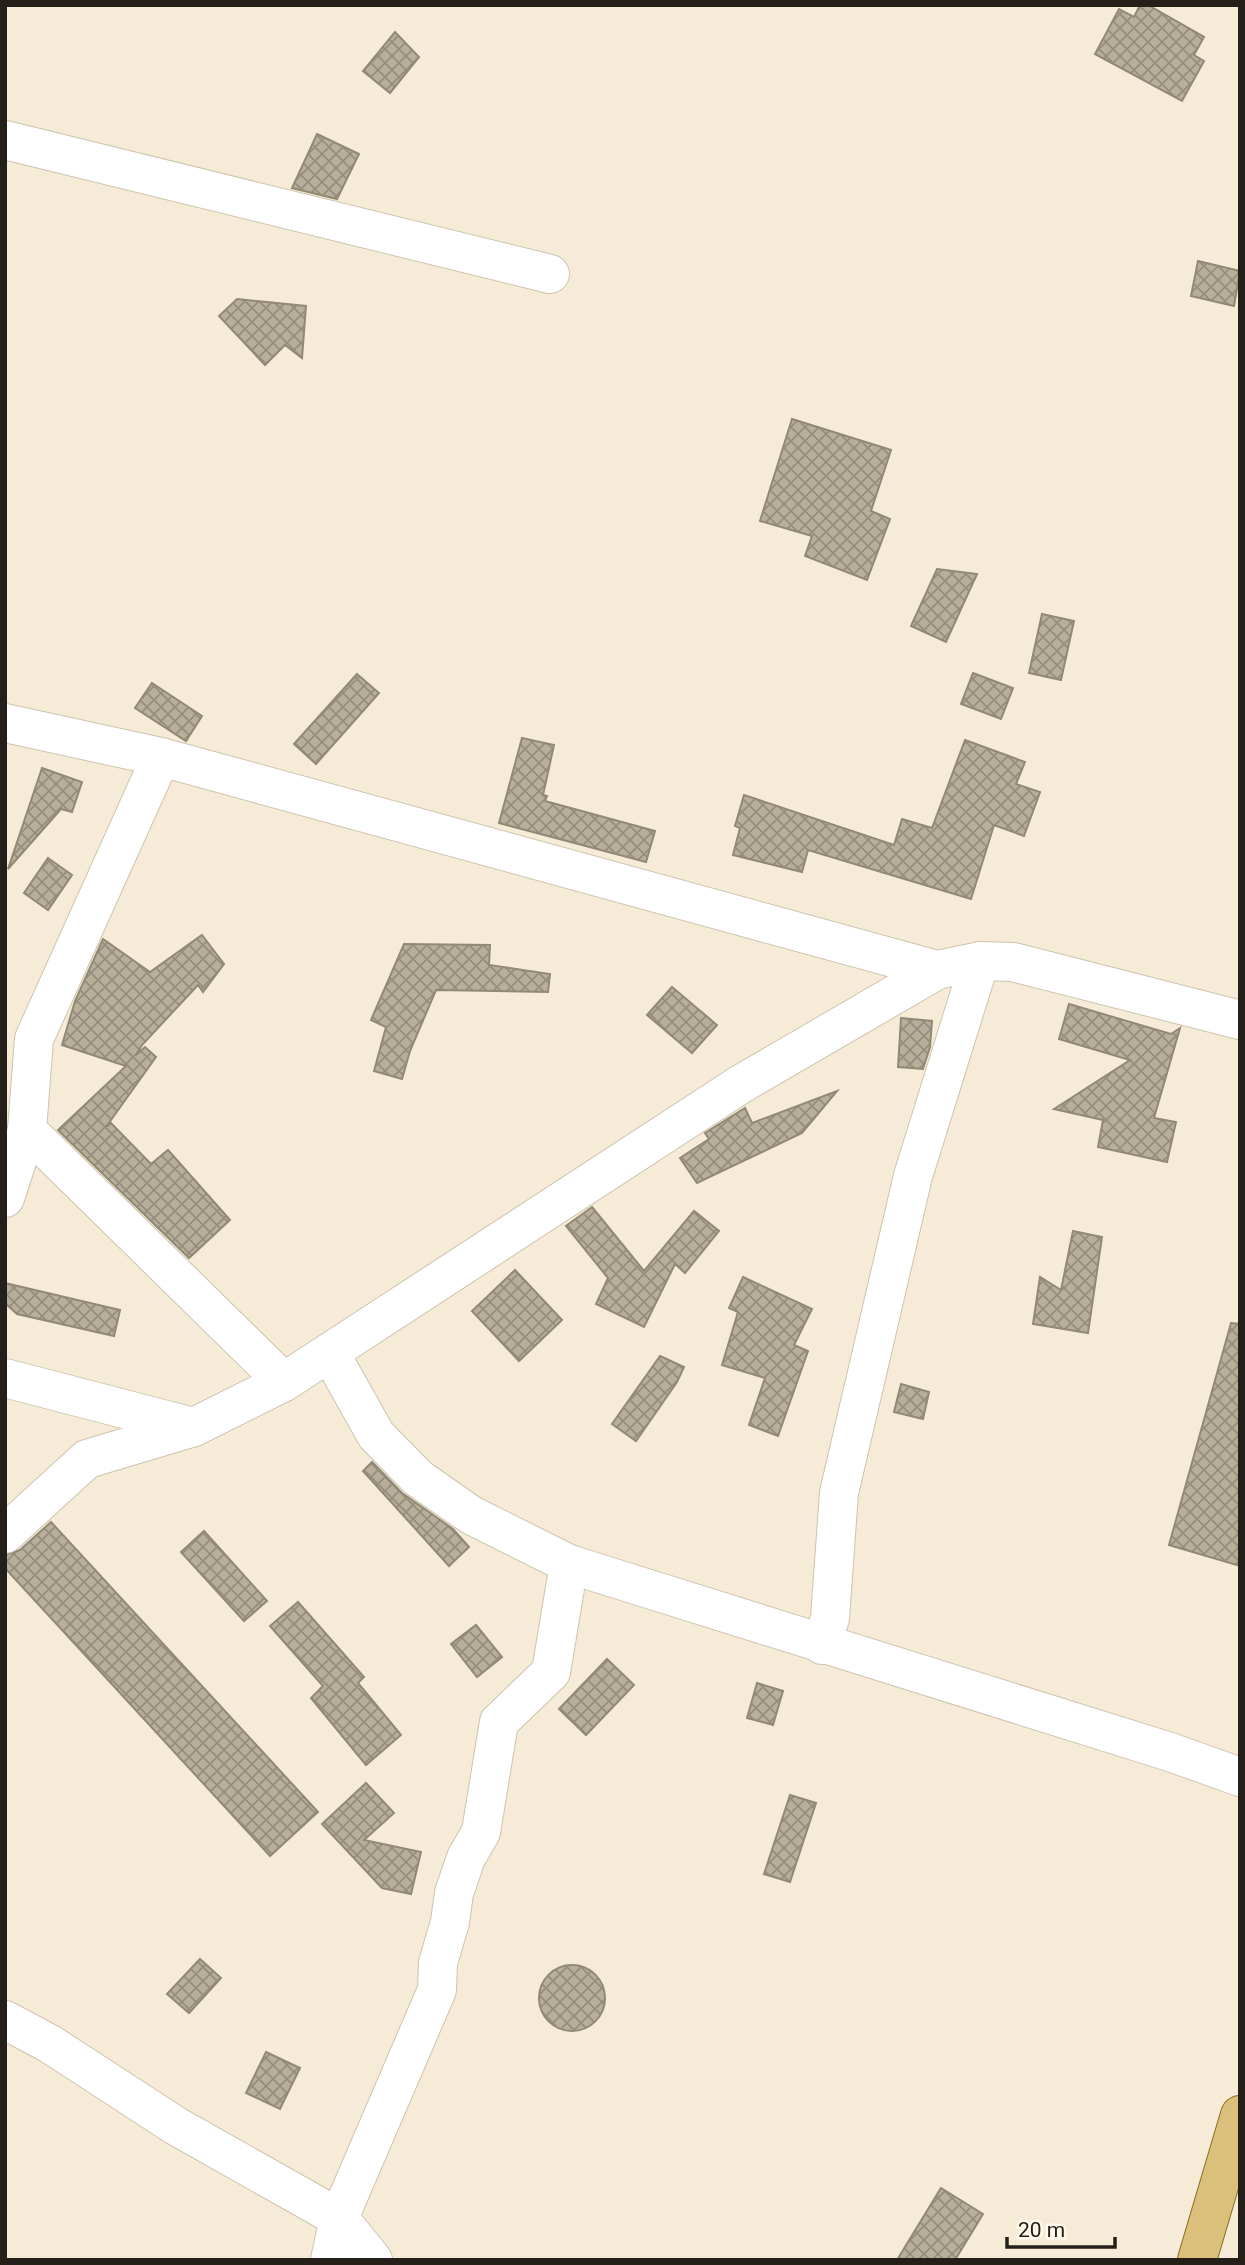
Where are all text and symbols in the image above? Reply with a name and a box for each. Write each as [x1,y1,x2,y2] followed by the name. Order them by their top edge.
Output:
[1007,2206,1116,2250] scale bar
[1018,2218,1065,2242] text: 20 m

